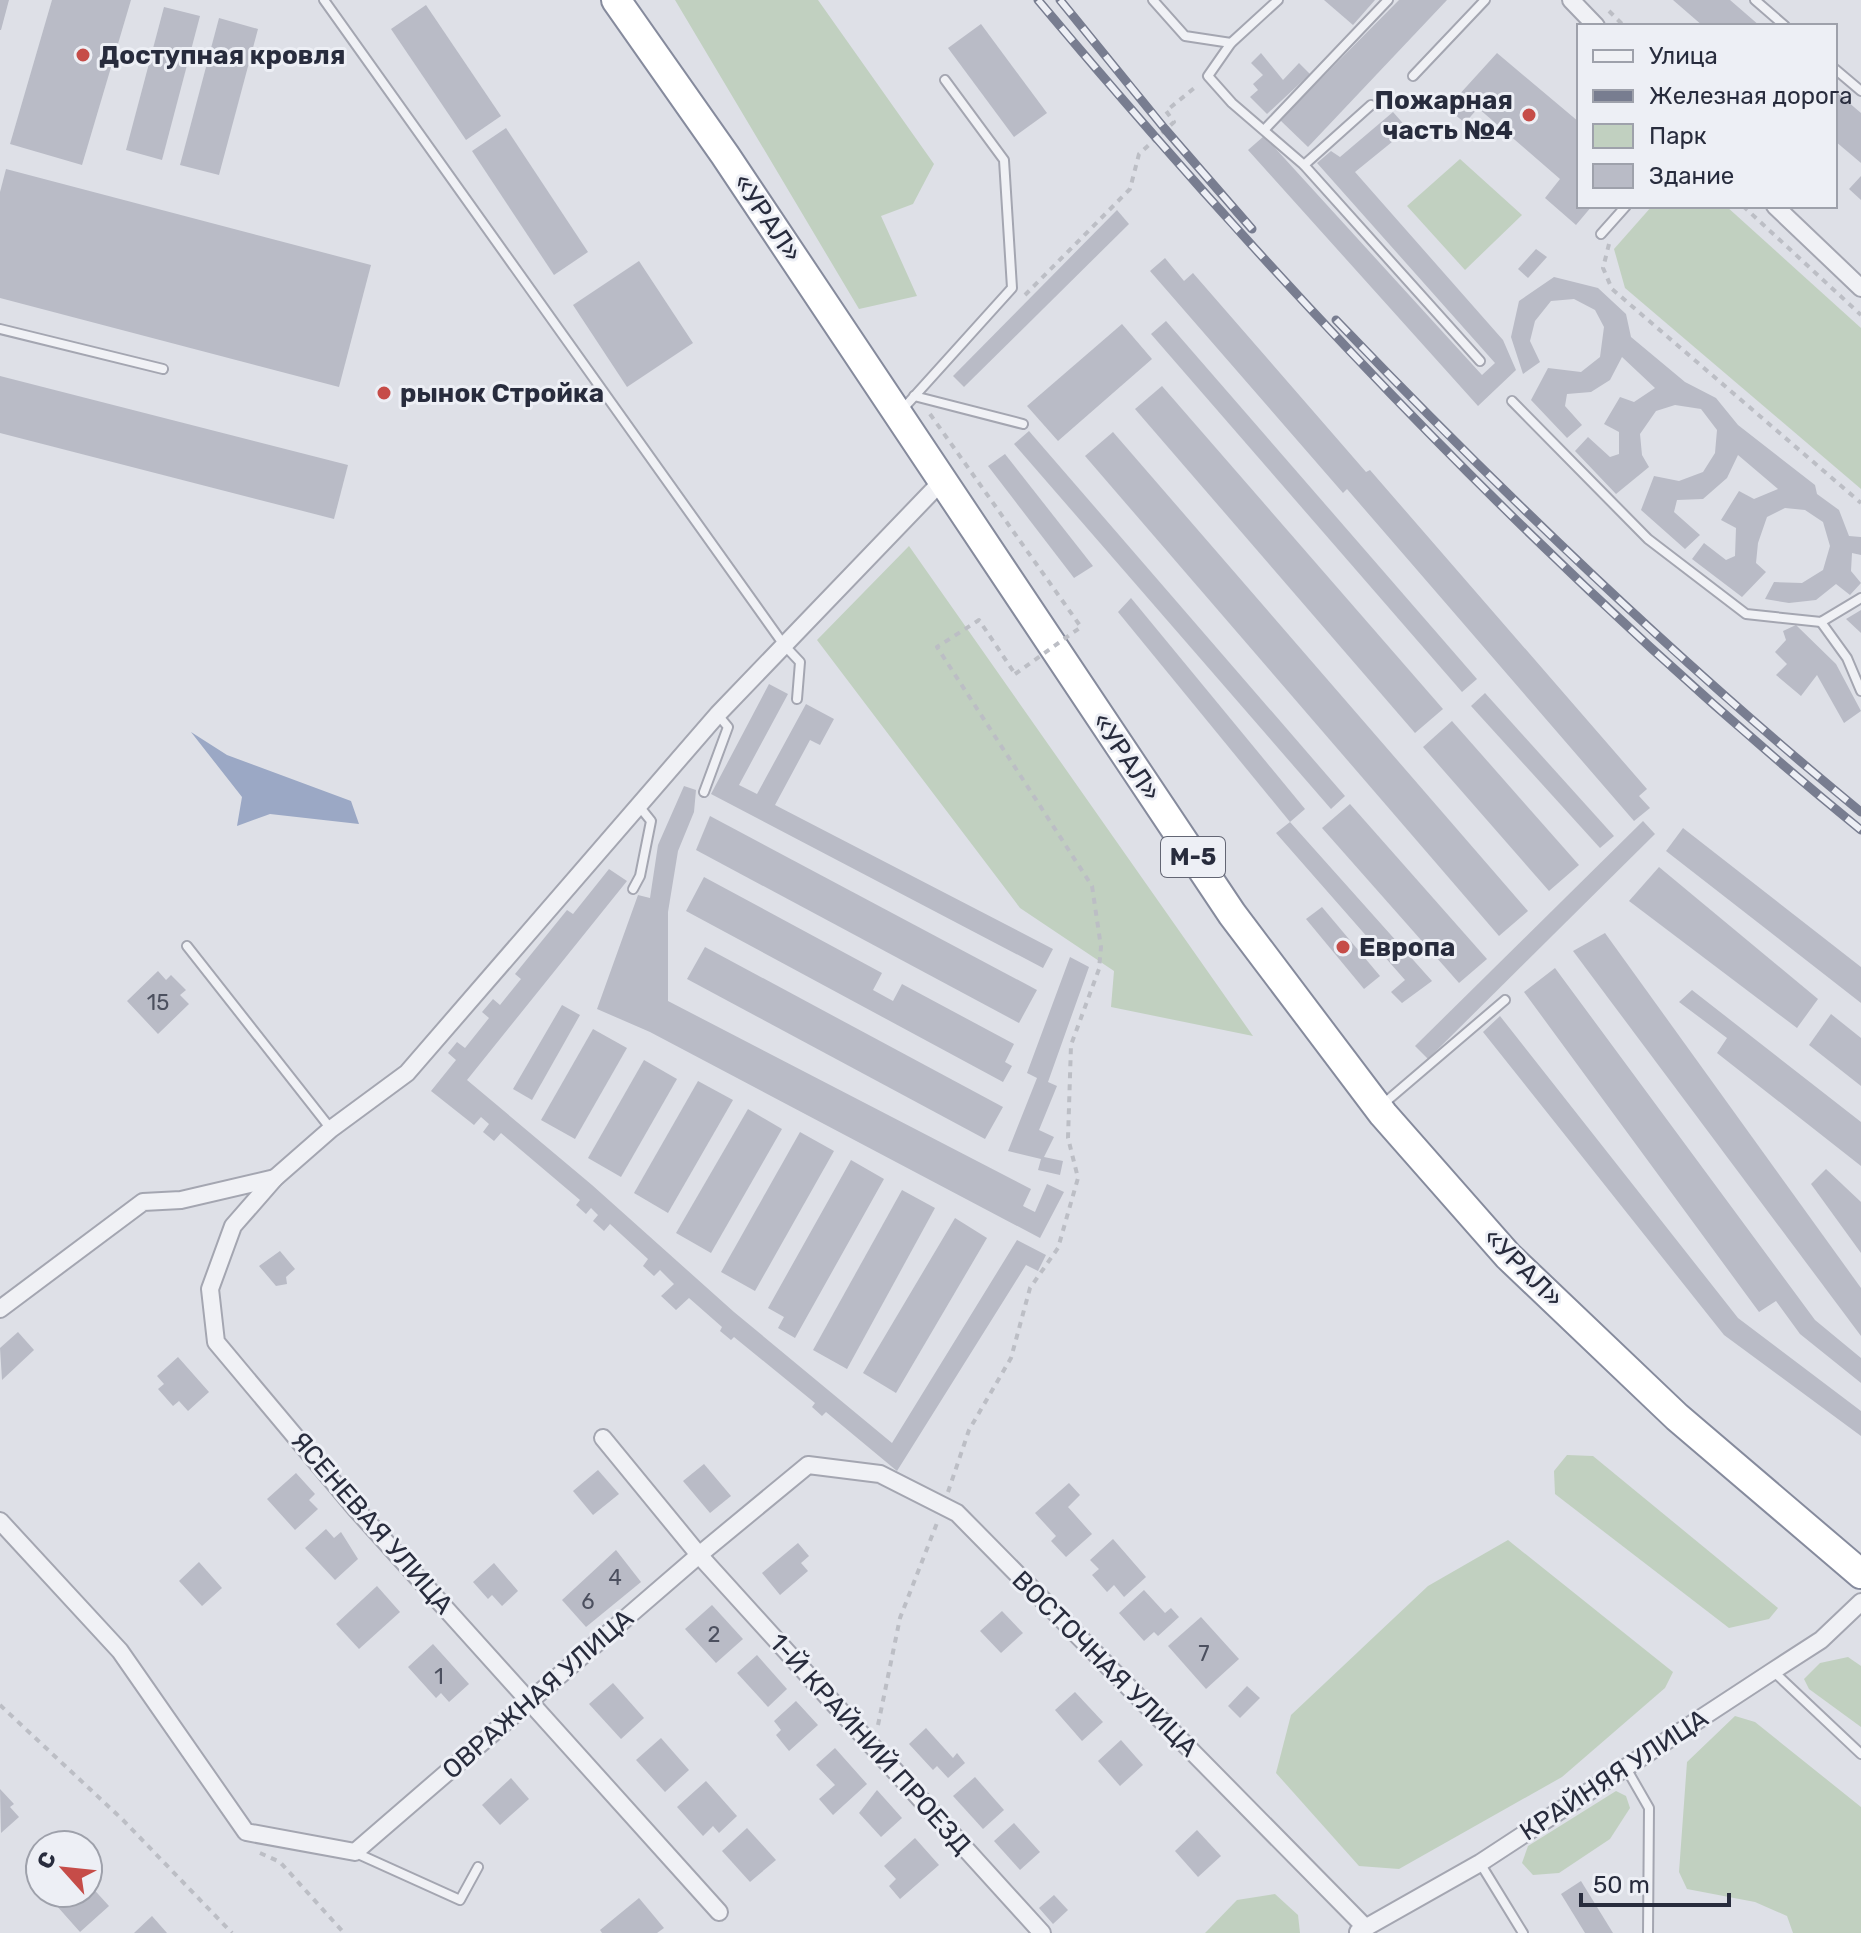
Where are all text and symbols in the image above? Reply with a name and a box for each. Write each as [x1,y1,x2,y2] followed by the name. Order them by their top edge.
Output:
[1577,24,1837,208] legend
[99,40,346,71] place label: Доступная кровля
[1649,42,1718,70] text: Улица
[74,46,92,64] marker: Доступная кровля
[1649,82,1852,110] text: Железная дорога
[1375,85,1513,146] place label: Пожарная часть №4
[1520,106,1538,124] marker: Пожарная часть №4
[1649,122,1707,150] text: Парк
[1649,162,1734,190] text: Здание
[726,168,808,268] street label: «УРАЛ»
[400,378,604,409] place label: рынок Стройка
[375,384,393,402] marker: рынок Стройка
[1085,707,1167,807] street label: «УРАЛ»
[1161,837,1225,877] road number: М-5
[1359,932,1455,963] place label: Европа
[1334,938,1352,956] marker: Европа
[147,989,169,1016] house number: 15
[1477,1222,1569,1314] street label: «УРАЛ»
[284,1425,460,1621] street label: ЯСЕНЕВАЯ УЛИЦА
[608,1564,622,1591] house number: 4
[1006,1565,1204,1763] street label: ВОСТОЧНАЯ УЛИЦА
[581,1588,595,1615] house number: 6
[436,1603,640,1785] street label: ОВРАЖНАЯ УЛИЦА
[708,1621,720,1648] house number: 2
[763,1627,977,1861] street label: 1-Й КРАЙНИЙ ПРОЕЗД
[1198,1640,1210,1667] house number: 7
[434,1663,444,1690] house number: 1
[1514,1703,1714,1847] street label: КРАЙНЯЯ УЛИЦА
[24,1829,104,1909] north arrow
[31,1847,62,1873] text: С
[1581,1857,1729,1907] scale bar
[1593,1871,1650,1899] text: 50 m

